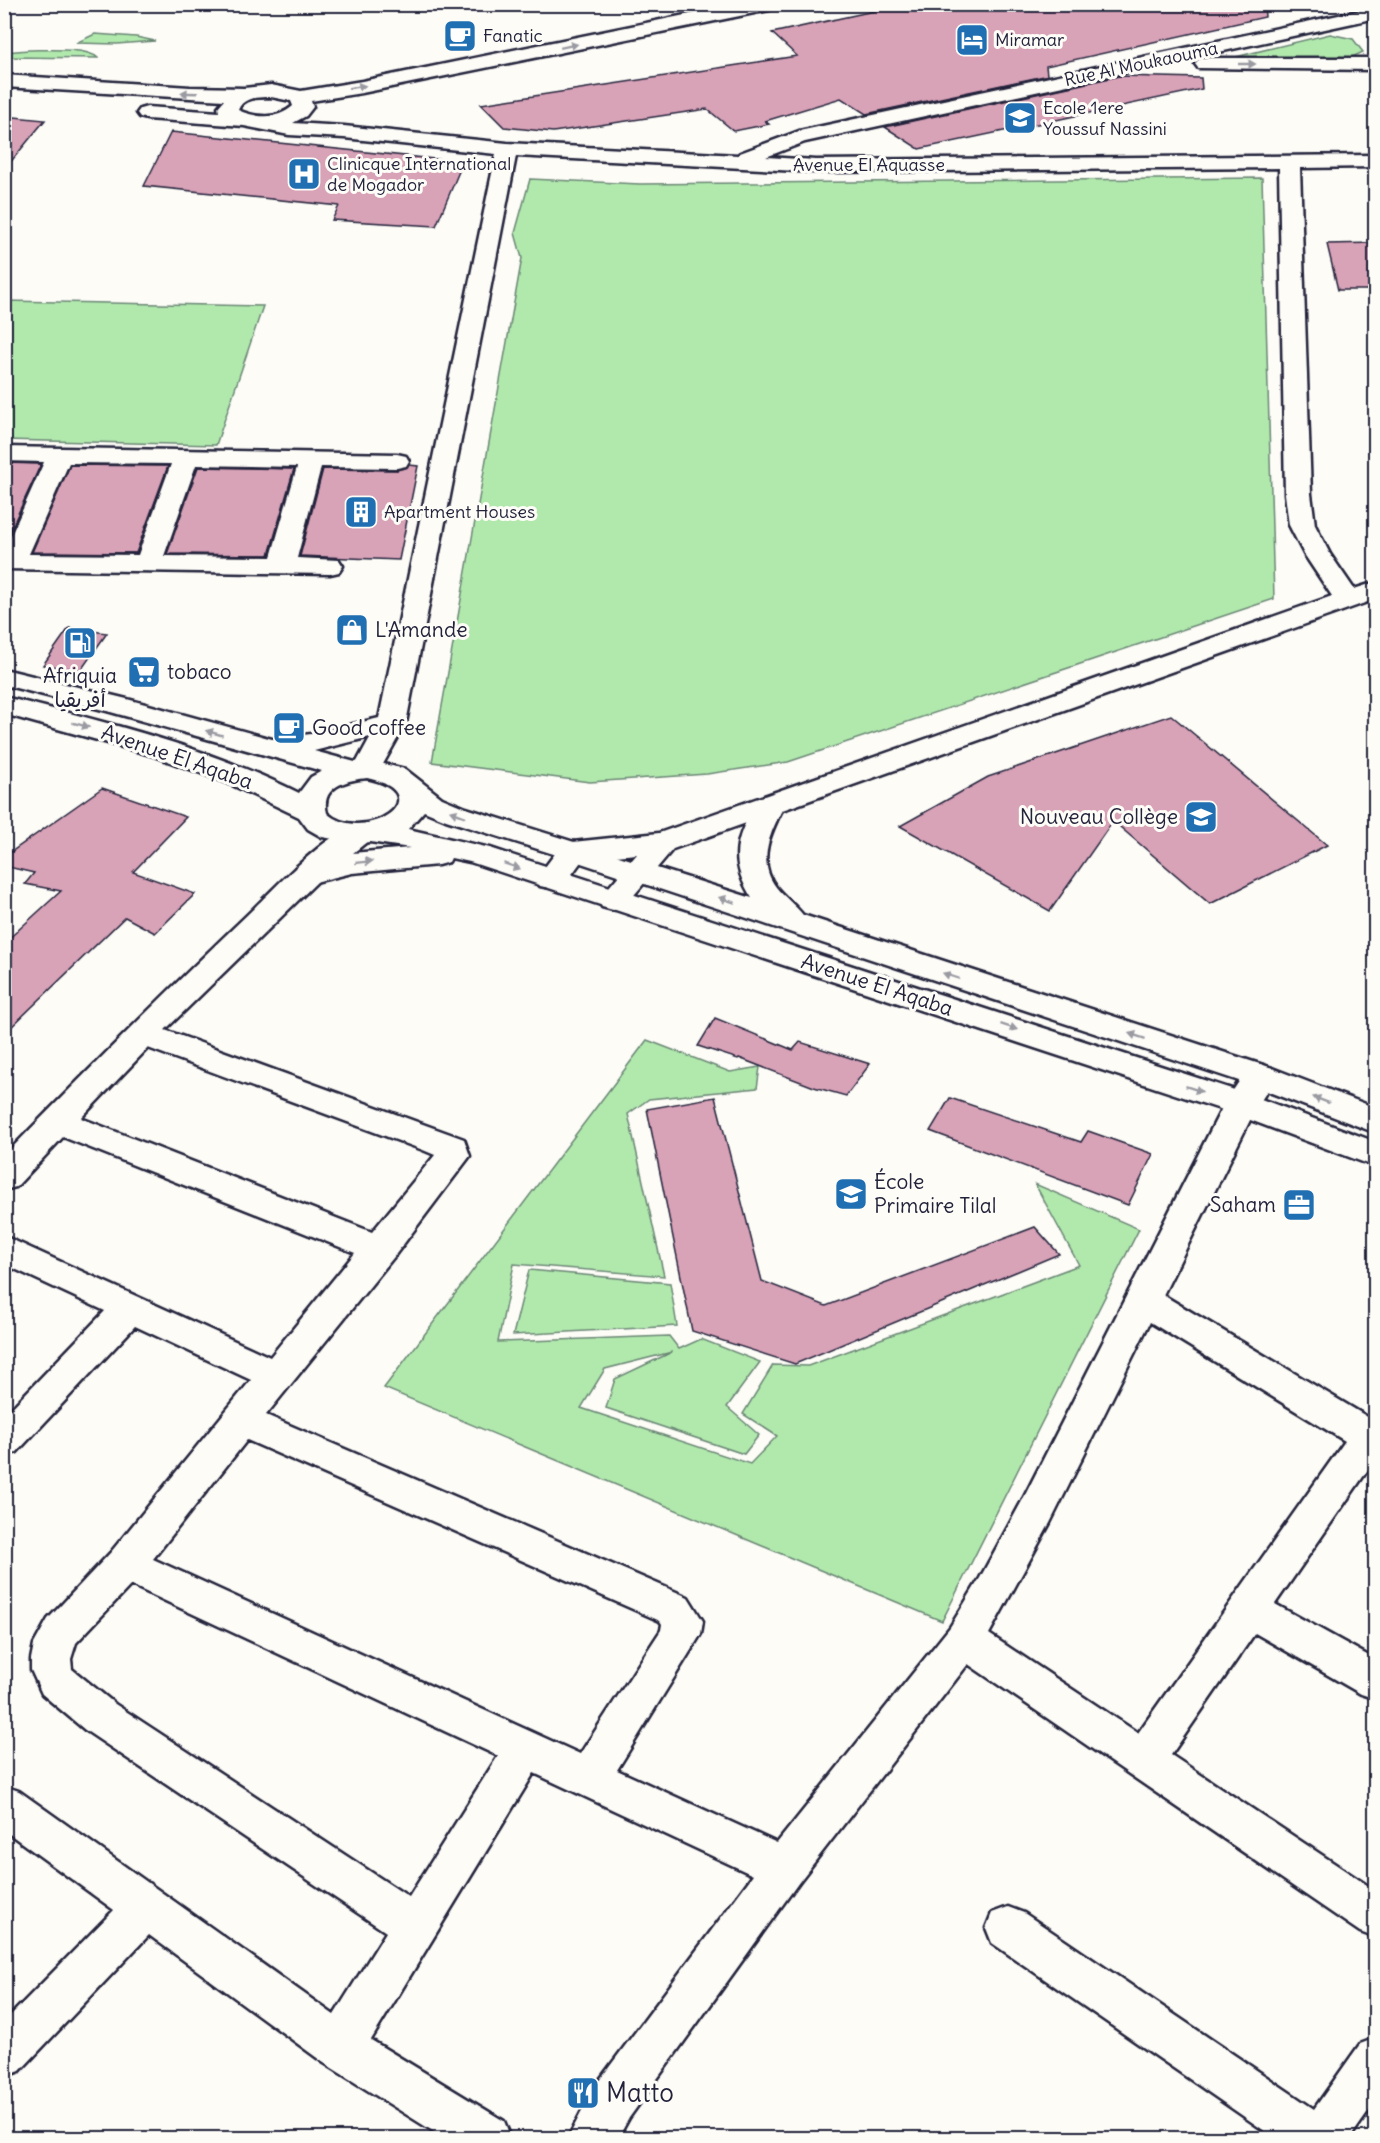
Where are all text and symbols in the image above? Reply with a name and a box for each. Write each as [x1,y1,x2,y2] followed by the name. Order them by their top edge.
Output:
[442,18,478,54] cafe icon: Fanatic
[954,22,990,58] hotel icon: Miramar
[483,24,543,47] place label: Fanatic
[995,28,1065,51] place label: Miramar
[1062,36,1220,91] street label: Rue Al Moukaouma
[559,41,578,50] one-way arrow
[1237,59,1256,69] one-way arrow
[347,83,366,92] one-way arrow
[179,88,198,98] one-way arrow
[1043,96,1167,140] place label: Ecole 1ere Youssuf Nassini
[1002,100,1038,136] school or university icon: Ecole 1ere Youssuf Nassini
[327,152,511,196] place label: Clinicque International de Mogador
[793,153,945,176] street label: Avenue El Aquasse
[286,156,322,192] hospital icon: Clinicque International de Mogador
[343,494,379,530] building icon: Apartment Houses
[384,500,535,523] place label: Apartment Houses
[334,612,370,648] shop icon: L'Amande
[375,616,467,643] place label: L'Amande
[62,625,98,661] fuel station icon: Afriquia أفريقيا
[126,654,162,690] supermarket icon: tobaco
[167,658,232,685] place label: tobaco
[43,662,117,713] place label: Afriquia أفريقيا
[271,710,307,746] cafe icon: Good coffee
[312,714,426,741] place label: Good coffee
[98,718,256,795] street label: Avenue El Aqaba
[73,721,91,730] one-way arrow
[205,728,223,737] one-way arrow
[1183,799,1219,835] school or university icon: Nouveau Collège
[1020,803,1178,830] place label: Nouveau Collège
[449,809,467,819] one-way arrow
[355,857,374,867] one-way arrow
[503,861,521,871] one-way arrow
[717,895,735,905] one-way arrow
[798,947,957,1022] street label: Avenue El Aqaba
[942,970,960,980] one-way arrow
[1000,1023,1018,1033] one-way arrow
[1128,1031,1146,1040] one-way arrow
[1185,1084,1203,1094] one-way arrow
[1312,1094,1330,1104] one-way arrow
[874,1168,996,1219] place label: École Primaire Tilal
[833,1176,869,1212] school or university icon: École Primaire Tilal
[1281,1187,1317,1223] office icon: Saham
[1210,1191,1276,1218] place label: Saham
[565,2075,601,2111] restaurant icon: Matto
[606,2076,674,2109] place label: Matto

